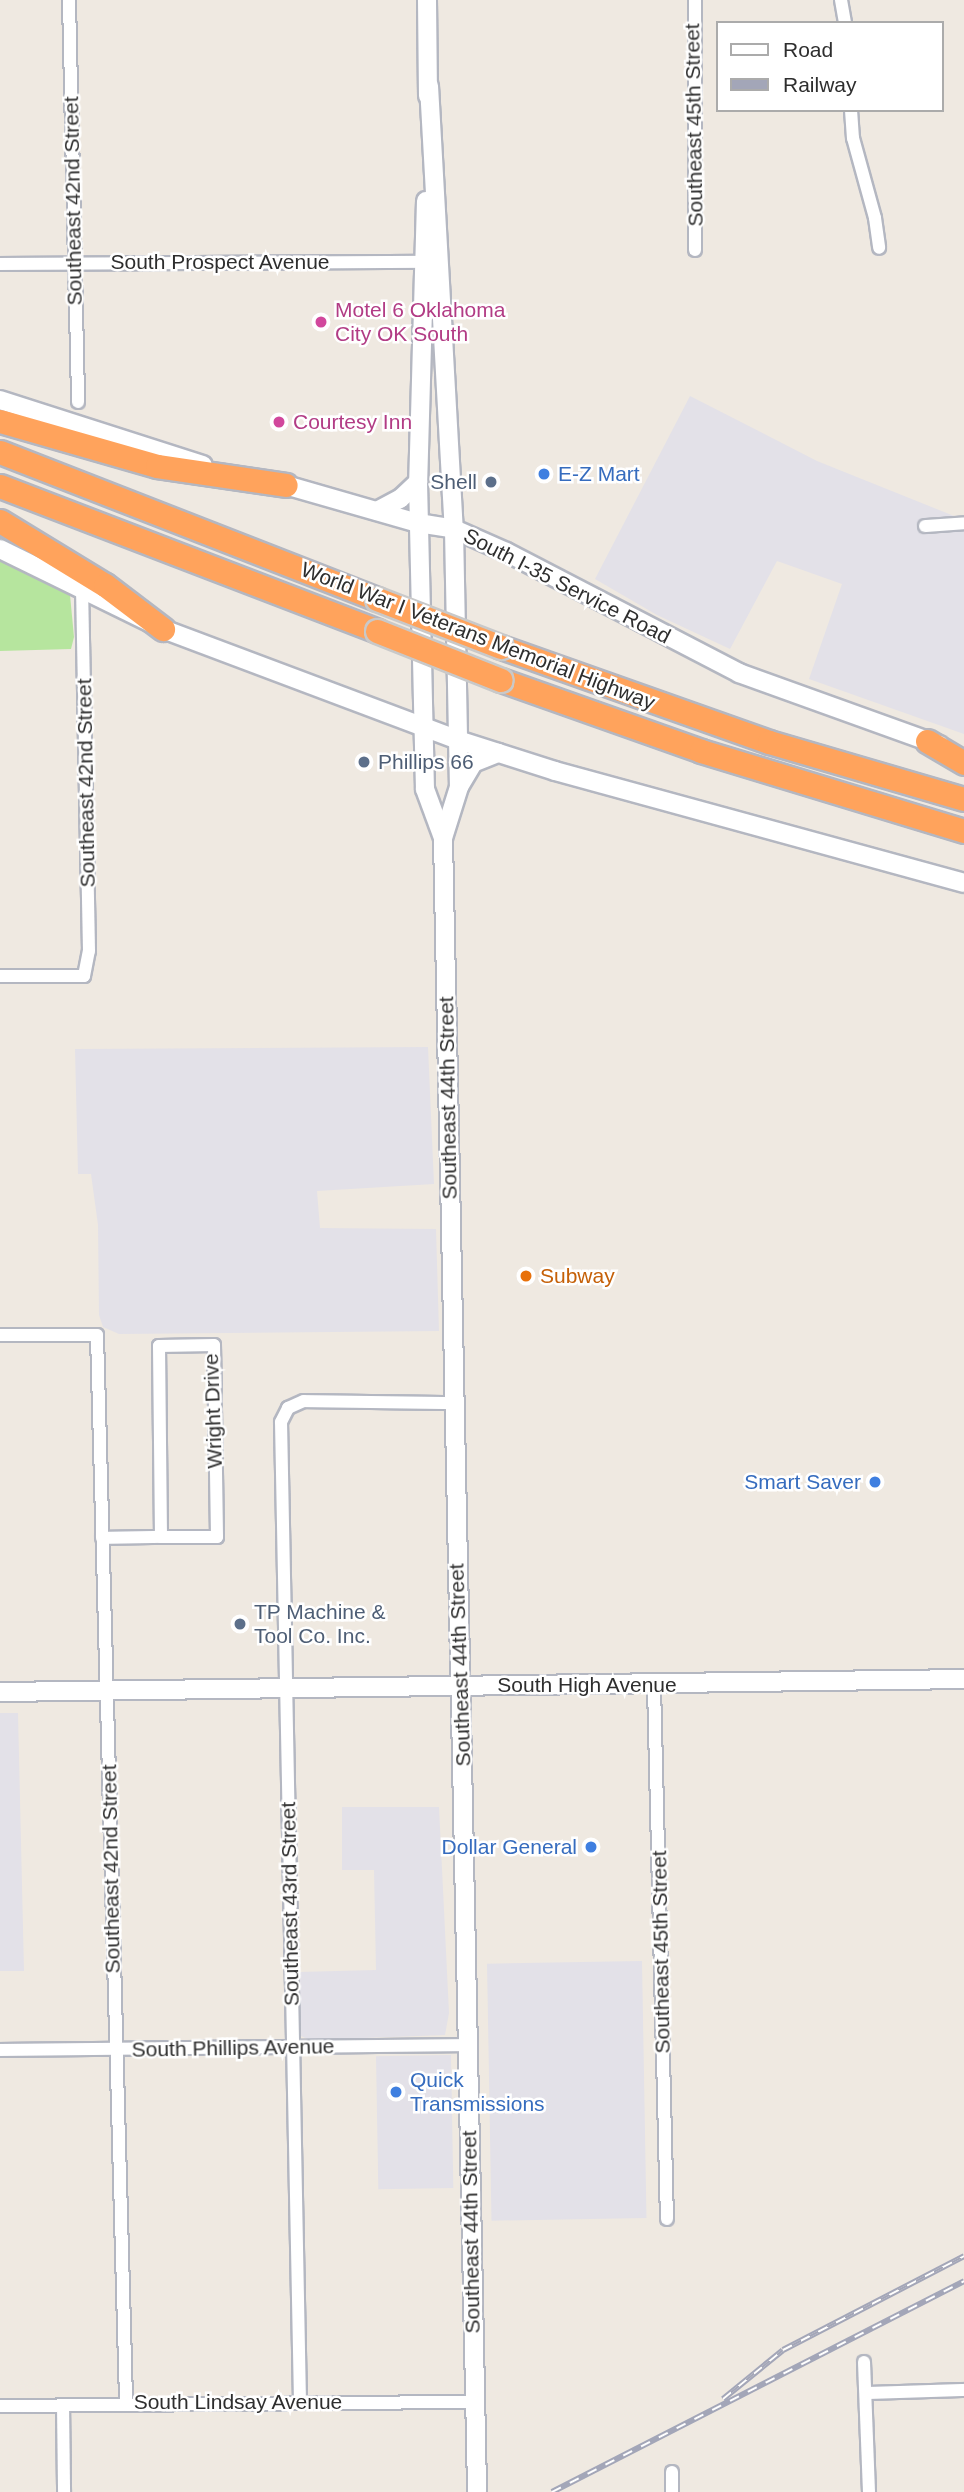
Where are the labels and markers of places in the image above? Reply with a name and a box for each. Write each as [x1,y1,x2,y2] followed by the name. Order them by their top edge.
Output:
[335,297,505,347] place label: Motel 6 Oklahoma City OK South
[313,314,329,330] marker: Motel 6 Oklahoma City OK South
[293,409,412,435] place label: Courtesy Inn
[271,414,287,430] marker: Courtesy Inn
[558,461,640,487] place label: E-Z Mart
[536,466,552,482] marker: E-Z Mart
[430,469,477,495] place label: Shell
[483,474,499,490] marker: Shell
[378,749,474,775] place label: Phillips 66
[356,754,372,770] marker: Phillips 66
[540,1263,615,1289] place label: Subway
[518,1268,534,1284] marker: Subway
[744,1469,861,1495] place label: Smart Saver
[867,1474,883,1490] marker: Smart Saver
[254,1599,386,1649] place label: TP Machine & Tool Co. Inc.
[232,1616,248,1632] marker: TP Machine & Tool Co. Inc.
[442,1834,577,1860] place label: Dollar General
[583,1839,599,1855] marker: Dollar General
[410,2067,545,2117] place label: Quick Transmissions
[388,2084,404,2100] marker: Quick Transmissions

